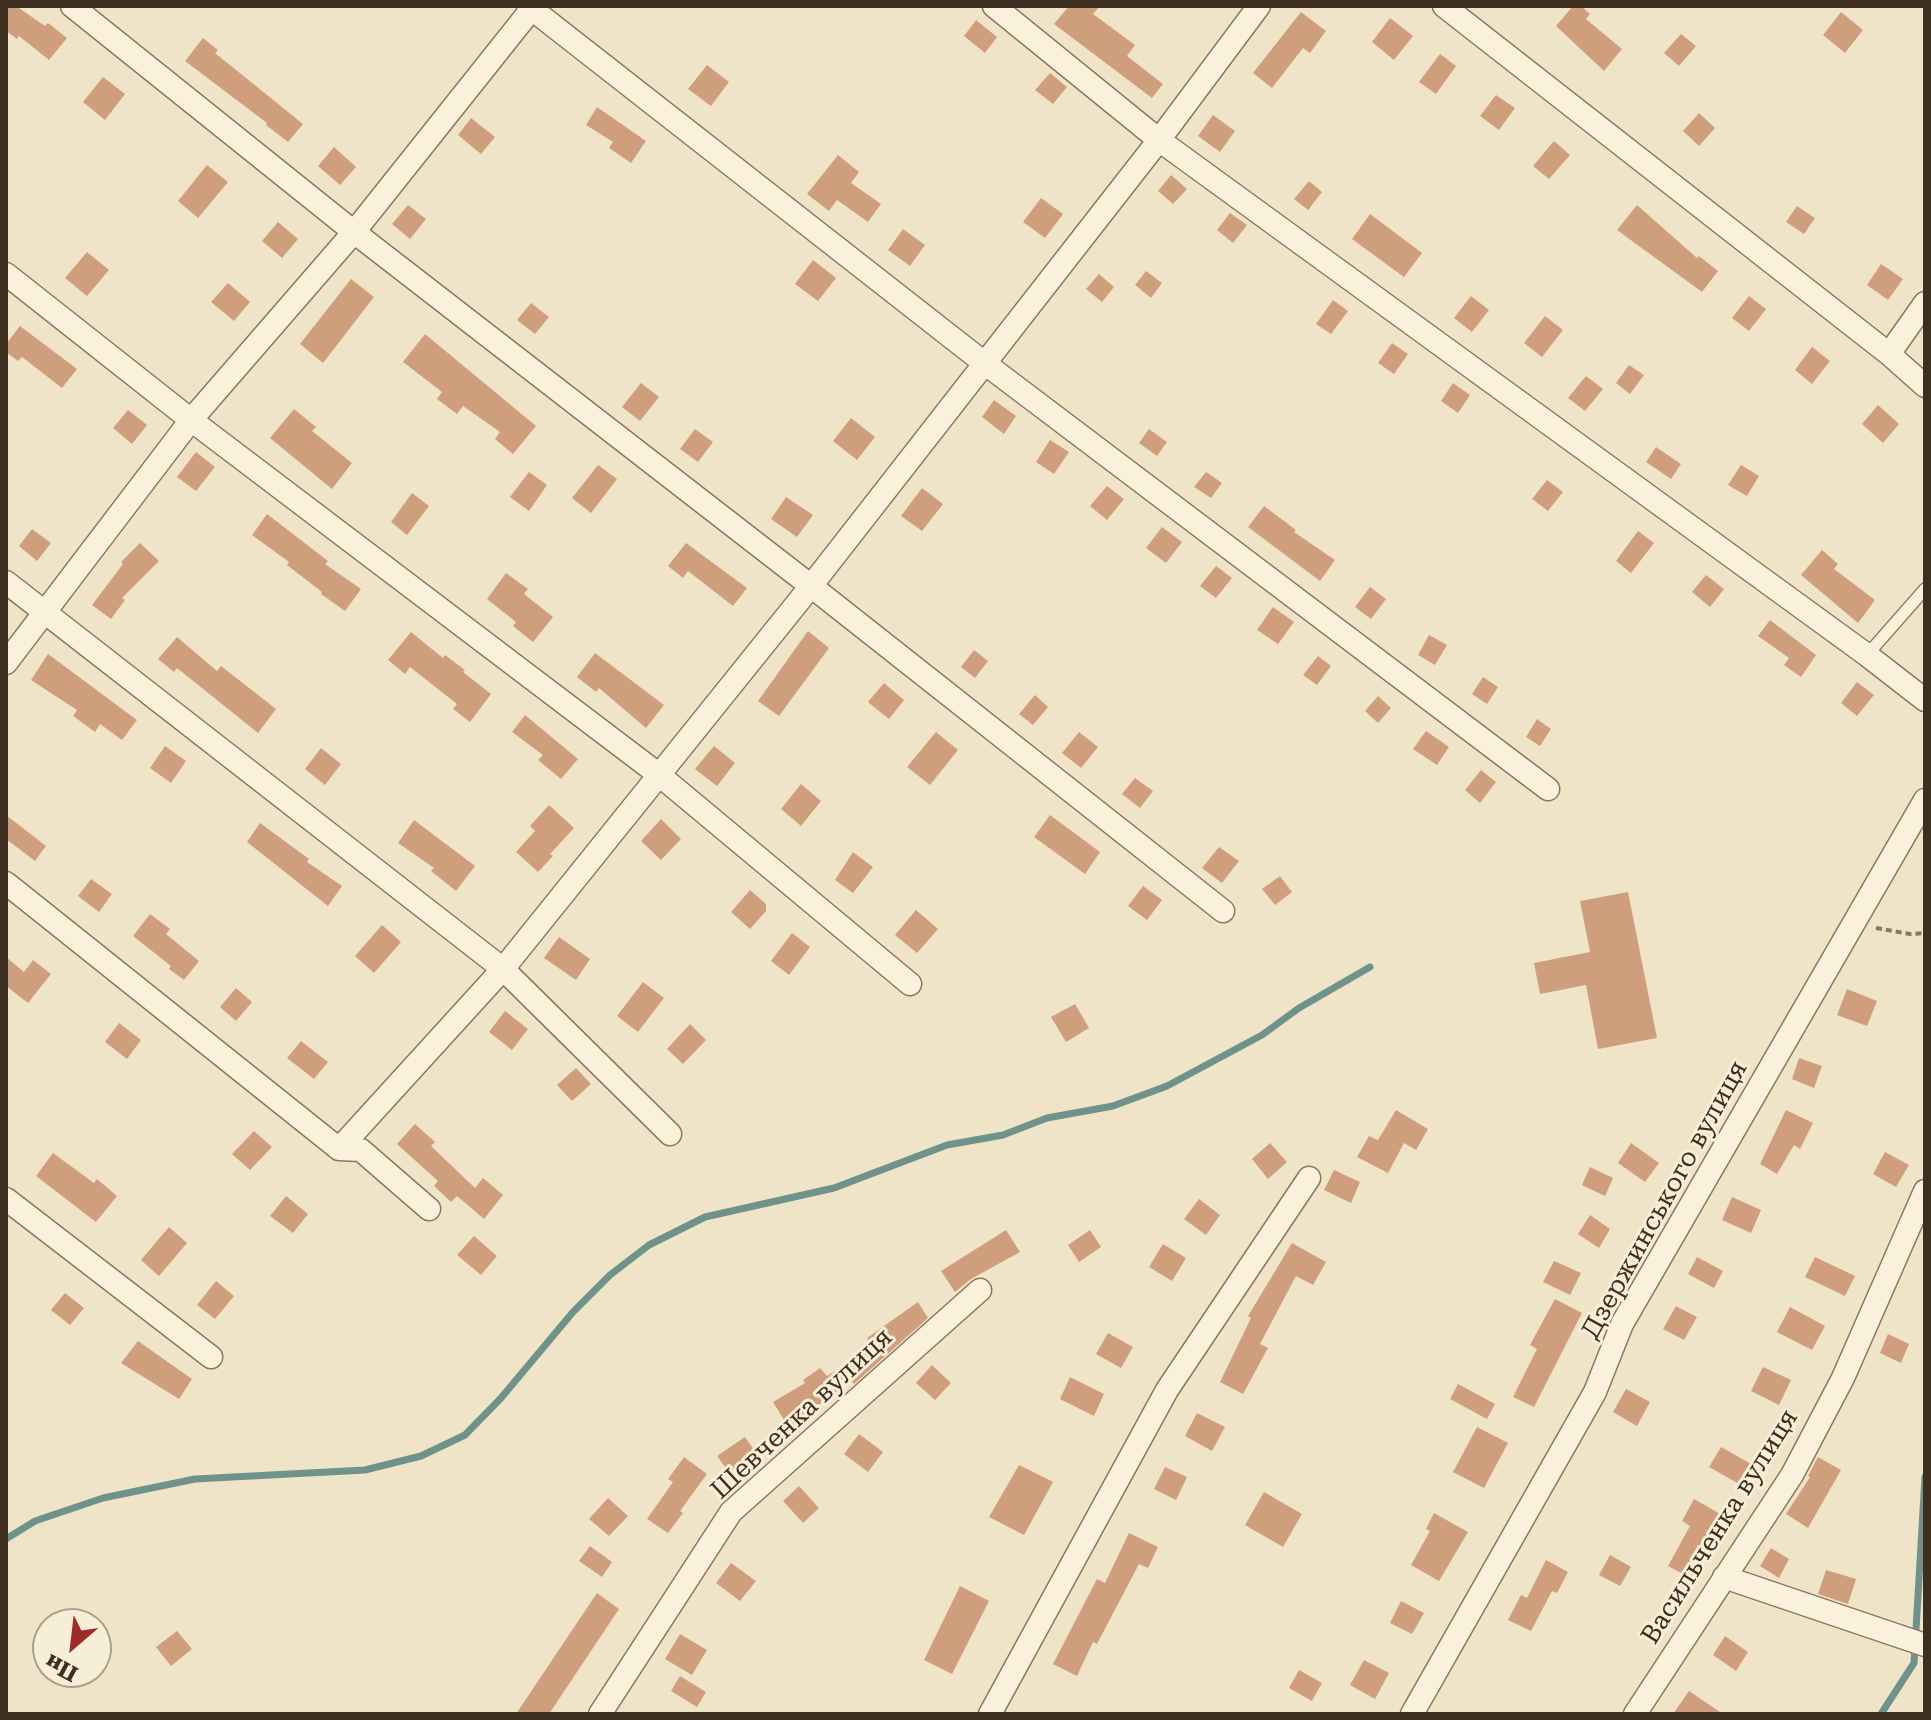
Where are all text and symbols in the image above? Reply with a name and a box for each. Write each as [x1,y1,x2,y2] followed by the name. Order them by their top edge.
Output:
[1575,1055,1755,1345] street label: Дзержинського вулиця
[705,1322,899,1506] street label: Шевченка вулиця
[1635,1404,1805,1650] street label: Васильченка вулиця
[32,1608,112,1688] north arrow
[41,1649,82,1687] text: Пн

